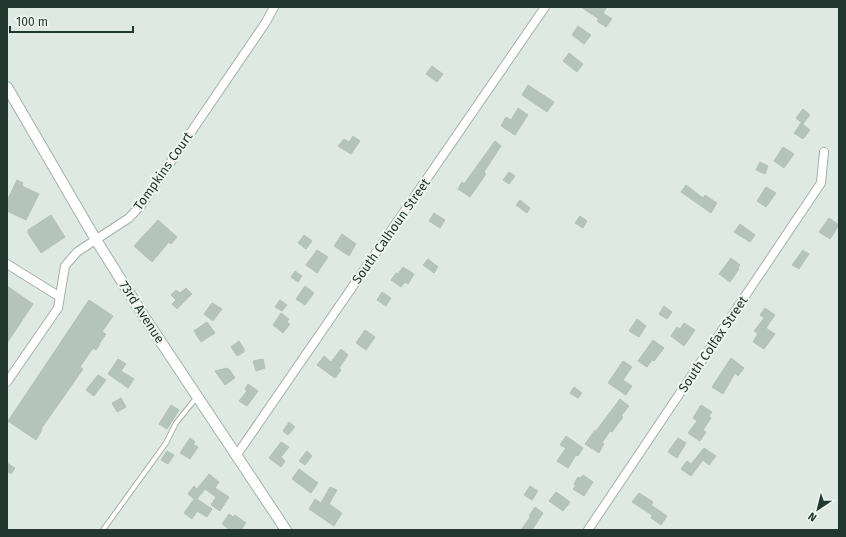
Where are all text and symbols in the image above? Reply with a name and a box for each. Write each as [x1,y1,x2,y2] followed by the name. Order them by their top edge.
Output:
[10,8,133,34] scale bar
[16,15,48,29] text: 100 m
[131,129,196,213] street label: Tompkins Court
[349,175,433,287] street label: South Calhoun Street
[116,278,168,346] street label: 73rd Avenue
[675,293,751,395] street label: South Colfax Street
[798,489,838,529] north arrow
[806,509,819,524] text: N

